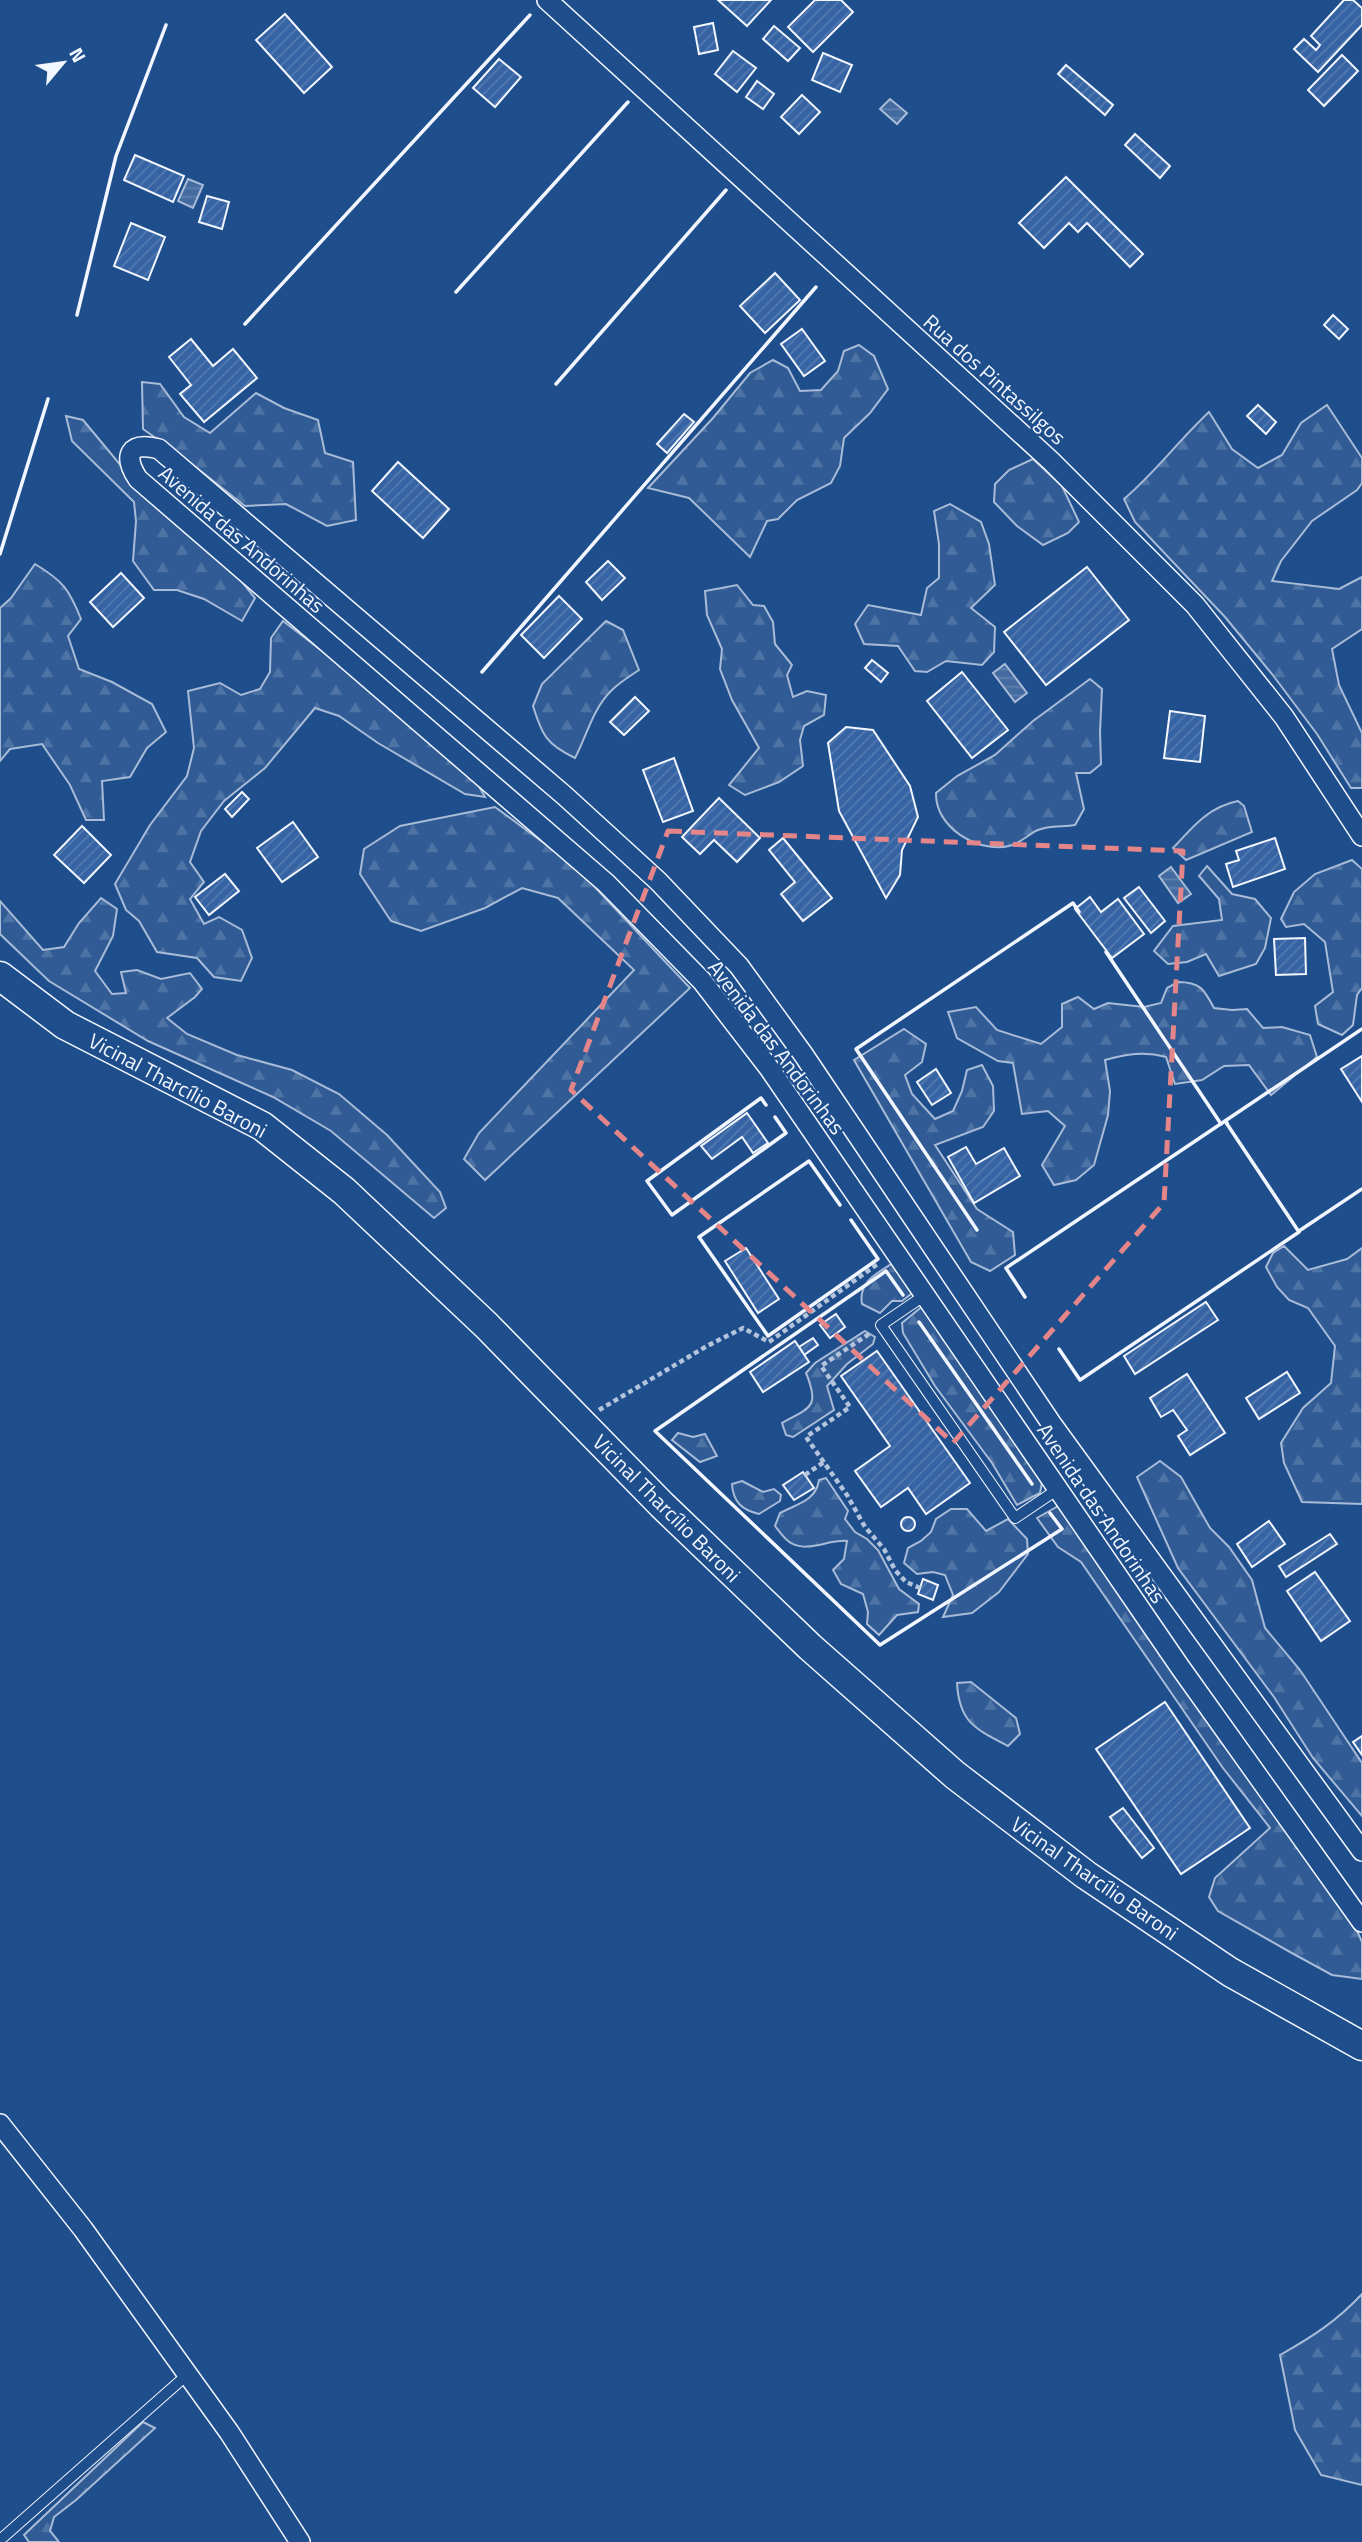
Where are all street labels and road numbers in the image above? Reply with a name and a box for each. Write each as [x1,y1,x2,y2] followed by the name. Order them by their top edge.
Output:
[916,306,1074,452] street label: Rua dos Pintassilgos
[152,458,332,620] street label: Avenida das Andorinhas
[701,953,853,1141] street label: Avenida das Andorinhas
[83,1024,273,1146] street label: Vicinal Tharcílio Baroni
[1030,1416,1174,1610] street label: Avenida das Andorinhas
[586,1427,748,1589] street label: Vicinal Tharcílio Baroni
[1005,1808,1185,1948] street label: Vicinal Tharcílio Baroni

